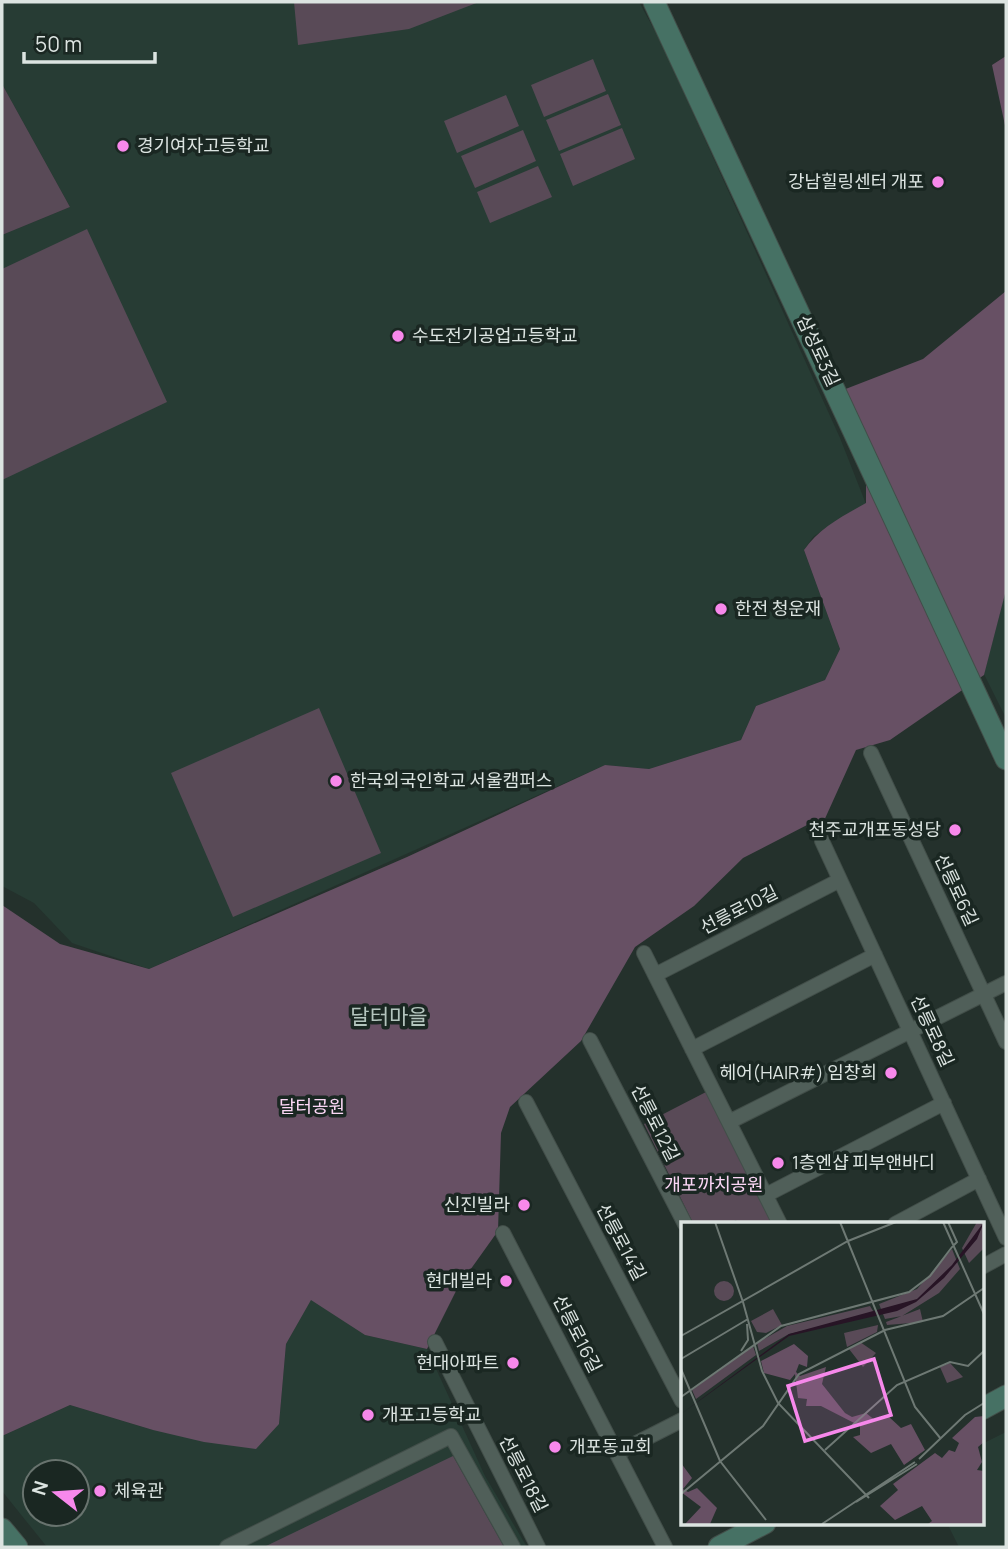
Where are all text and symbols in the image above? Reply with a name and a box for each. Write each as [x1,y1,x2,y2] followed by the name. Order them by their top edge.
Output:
[24,21,156,65] scale bar
[35,30,82,58] text: 50 m
[137,133,269,157] place label: 경기여자고등학교
[115,138,131,154] marker: 경기여자고등학교
[788,169,924,193] place label: 강남힐링센터 개포
[930,174,946,190] marker: 강남힐링센터 개포
[792,311,846,390] street label: 삼성로3길
[412,323,578,347] place label: 수도전기공업고등학교
[390,328,406,344] marker: 수도전기공업고등학교
[735,596,821,620] place label: 한전 청운재
[713,601,729,617] marker: 한전 청운재
[350,768,552,792] place label: 한국외국인학교 서울캠퍼스
[328,773,344,789] marker: 한국외국인학교 서울캠퍼스
[809,817,941,841] place label: 천주교개포동성당
[947,822,963,838] marker: 천주교개포동성당
[930,849,984,930] street label: 선릉로6길
[696,879,782,939] street label: 선릉로10길
[906,991,960,1070] street label: 선릉로8길
[350,1002,428,1030] district label: 달터마을
[719,1060,877,1084] place label: 헤어(HAIR#) 임창희
[883,1065,899,1081] marker: 헤어(HAIR#) 임창희
[626,1080,686,1165] street label: 선릉로12길
[279,1094,345,1118] park label: 달터공원
[792,1150,935,1174] place label: 1층엔샵 피부앤바디
[770,1155,786,1171] marker: 1층엔샵 피부앤바디
[664,1172,764,1196] park label: 개포까치공원
[444,1192,510,1216] place label: 신진빌라
[516,1197,532,1213] marker: 신진빌라
[592,1199,652,1284] street label: 선릉로14길
[681,1222,984,1524] inset map
[426,1268,492,1292] place label: 현대빌라
[498,1273,514,1289] marker: 현대빌라
[548,1290,608,1377] street label: 선릉로16길
[416,1350,499,1374] place label: 현대아파트
[505,1355,521,1371] marker: 현대아파트
[382,1402,481,1426] place label: 개포고등학교
[360,1407,376,1423] marker: 개포고등학교
[494,1431,554,1516] street label: 선릉로18길
[569,1434,652,1458] place label: 개포동교회
[547,1439,563,1455] marker: 개포동교회
[21,1458,91,1528] north arrow
[25,1478,54,1498] text: N
[114,1478,164,1502] place label: 체육관
[92,1483,108,1499] marker: 체육관

